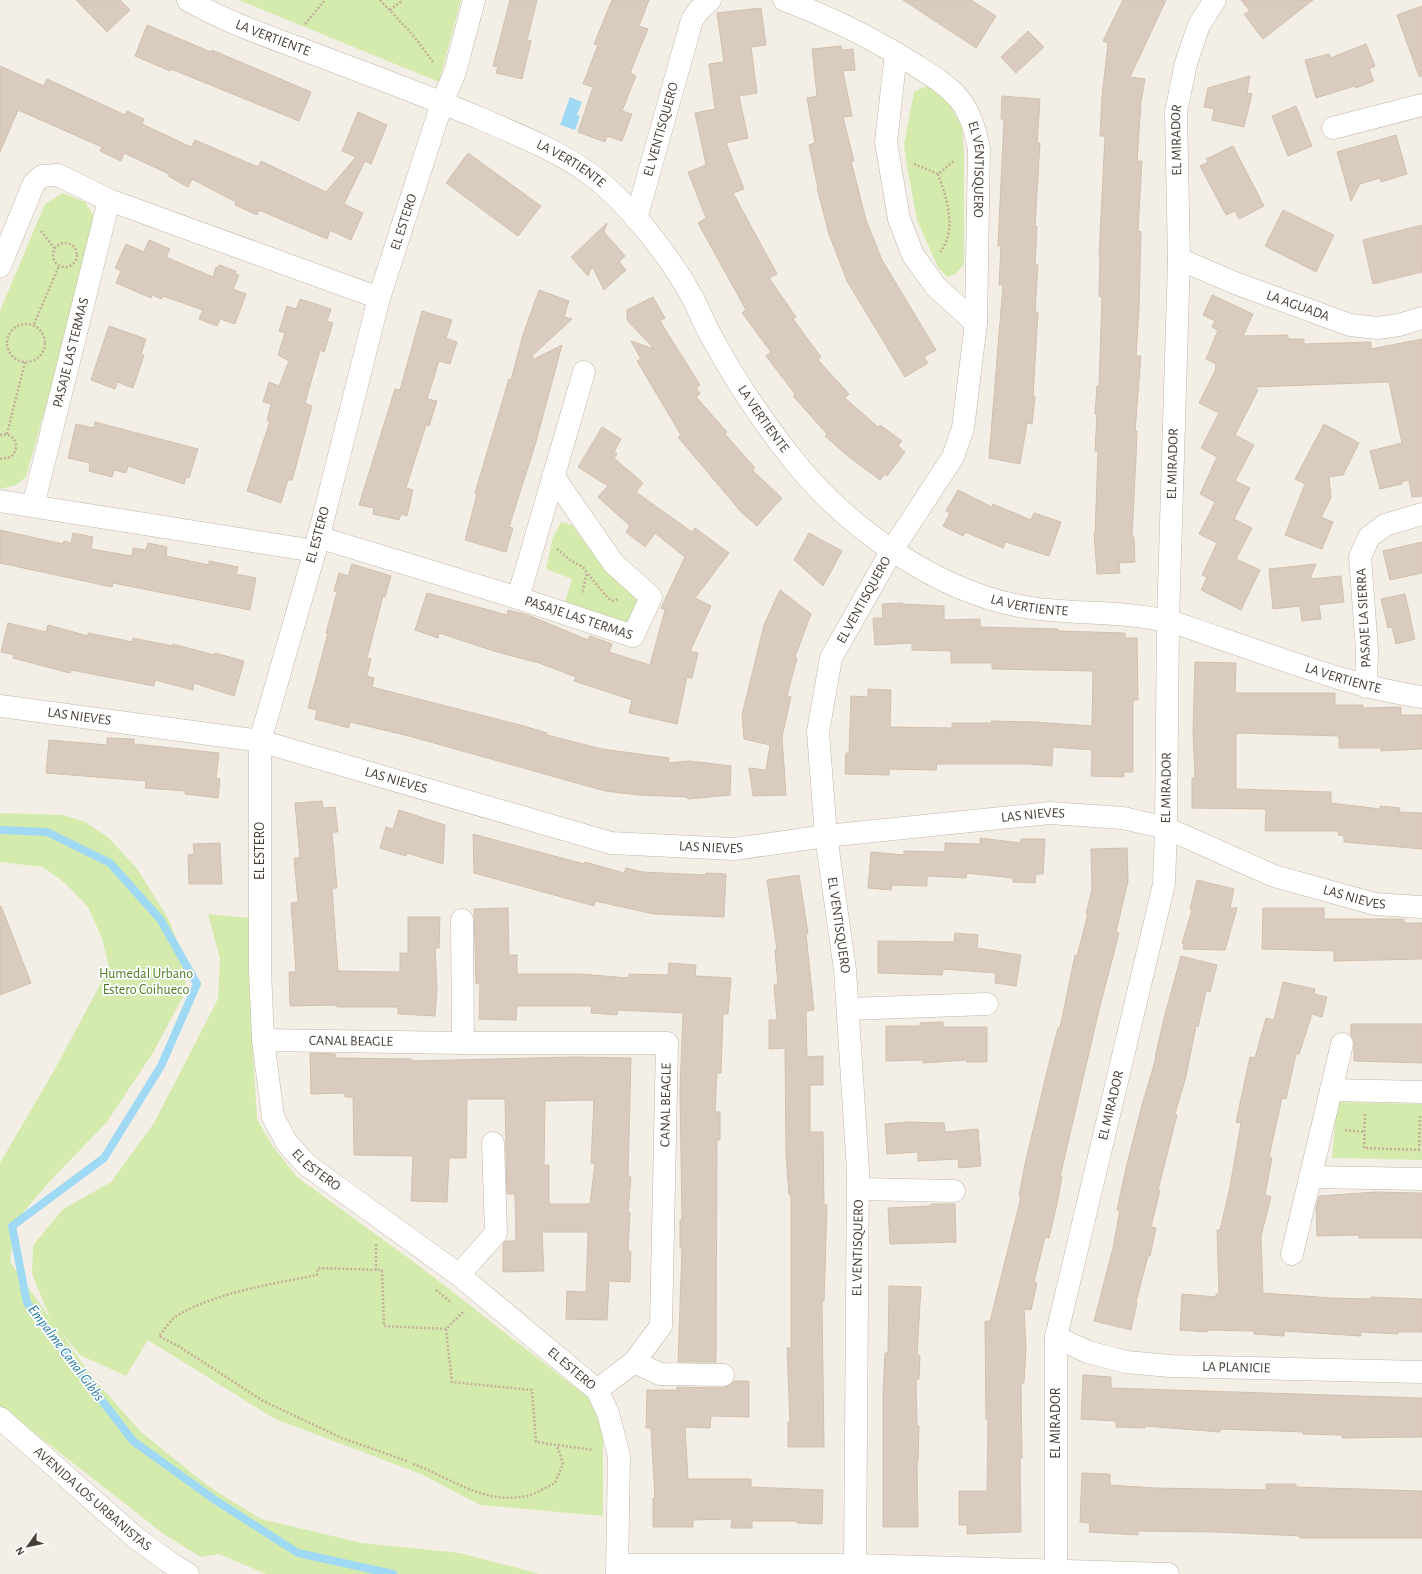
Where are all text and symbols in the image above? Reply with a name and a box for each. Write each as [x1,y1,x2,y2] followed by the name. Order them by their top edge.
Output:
[233,17,312,59] street label: LA VERTIENTE
[641,81,681,178] street label: EL VENTISQUERO
[1169,103,1184,176] street label: EL MIRADOR
[965,119,986,218] street label: EL VENTISQUERO
[534,137,608,190] street label: LA VERTIENTE
[388,192,420,252] street label: EL ESTERO
[1265,288,1331,324] street label: LA AGUADA
[51,296,91,409] street label: PASAJE LAS TERMAS
[735,383,792,455] street label: LA VERTIENTE
[1165,428,1181,500] street label: EL MIRADOR
[304,505,332,565] street label: EL ESTERO
[834,554,894,646] street label: EL VENTISQUERO
[1354,568,1374,668] street label: PASAJE LA SIERRA
[989,592,1069,619] street label: LA VERTIENTE
[523,594,634,642] street label: PASAJE LAS TERMAS
[1303,661,1383,696] street label: LA VERTIENTE
[47,705,112,728] street label: LAS NIEVES
[1159,752,1174,823] street label: EL MIRADOR
[363,765,429,796] street label: LAS NIEVES
[1000,806,1065,825] street label: LAS NIEVES
[253,822,267,880] street label: EL ESTERO
[679,839,744,856] street label: LAS NIEVES
[825,876,852,974] street label: EL VENTISQUERO
[1322,883,1386,912] street label: LAS NIEVES
[99,967,193,997] park label: Humedal Urbano Estero Coihueco
[309,1034,394,1049] street label: CANAL BEAGLE
[658,1062,674,1147] street label: CANAL BEAGLE
[1096,1069,1126,1142] street label: EL MIRADOR
[289,1146,343,1194] street label: EL ESTERO
[850,1199,866,1297] street label: EL VENTISQUERO
[25,1302,107,1404] water label: Empalme Canal Gibbs
[545,1345,599,1393] street label: EL ESTERO
[1202,1360,1271,1375] street label: LA PLANICIE
[1049,1387,1063,1459] street label: EL MIRADOR
[31,1444,154,1554] street label: AVENIDA LOS URBANISTAS
[8,1526,48,1566] north arrow
[13,1545,27,1557] text: N

